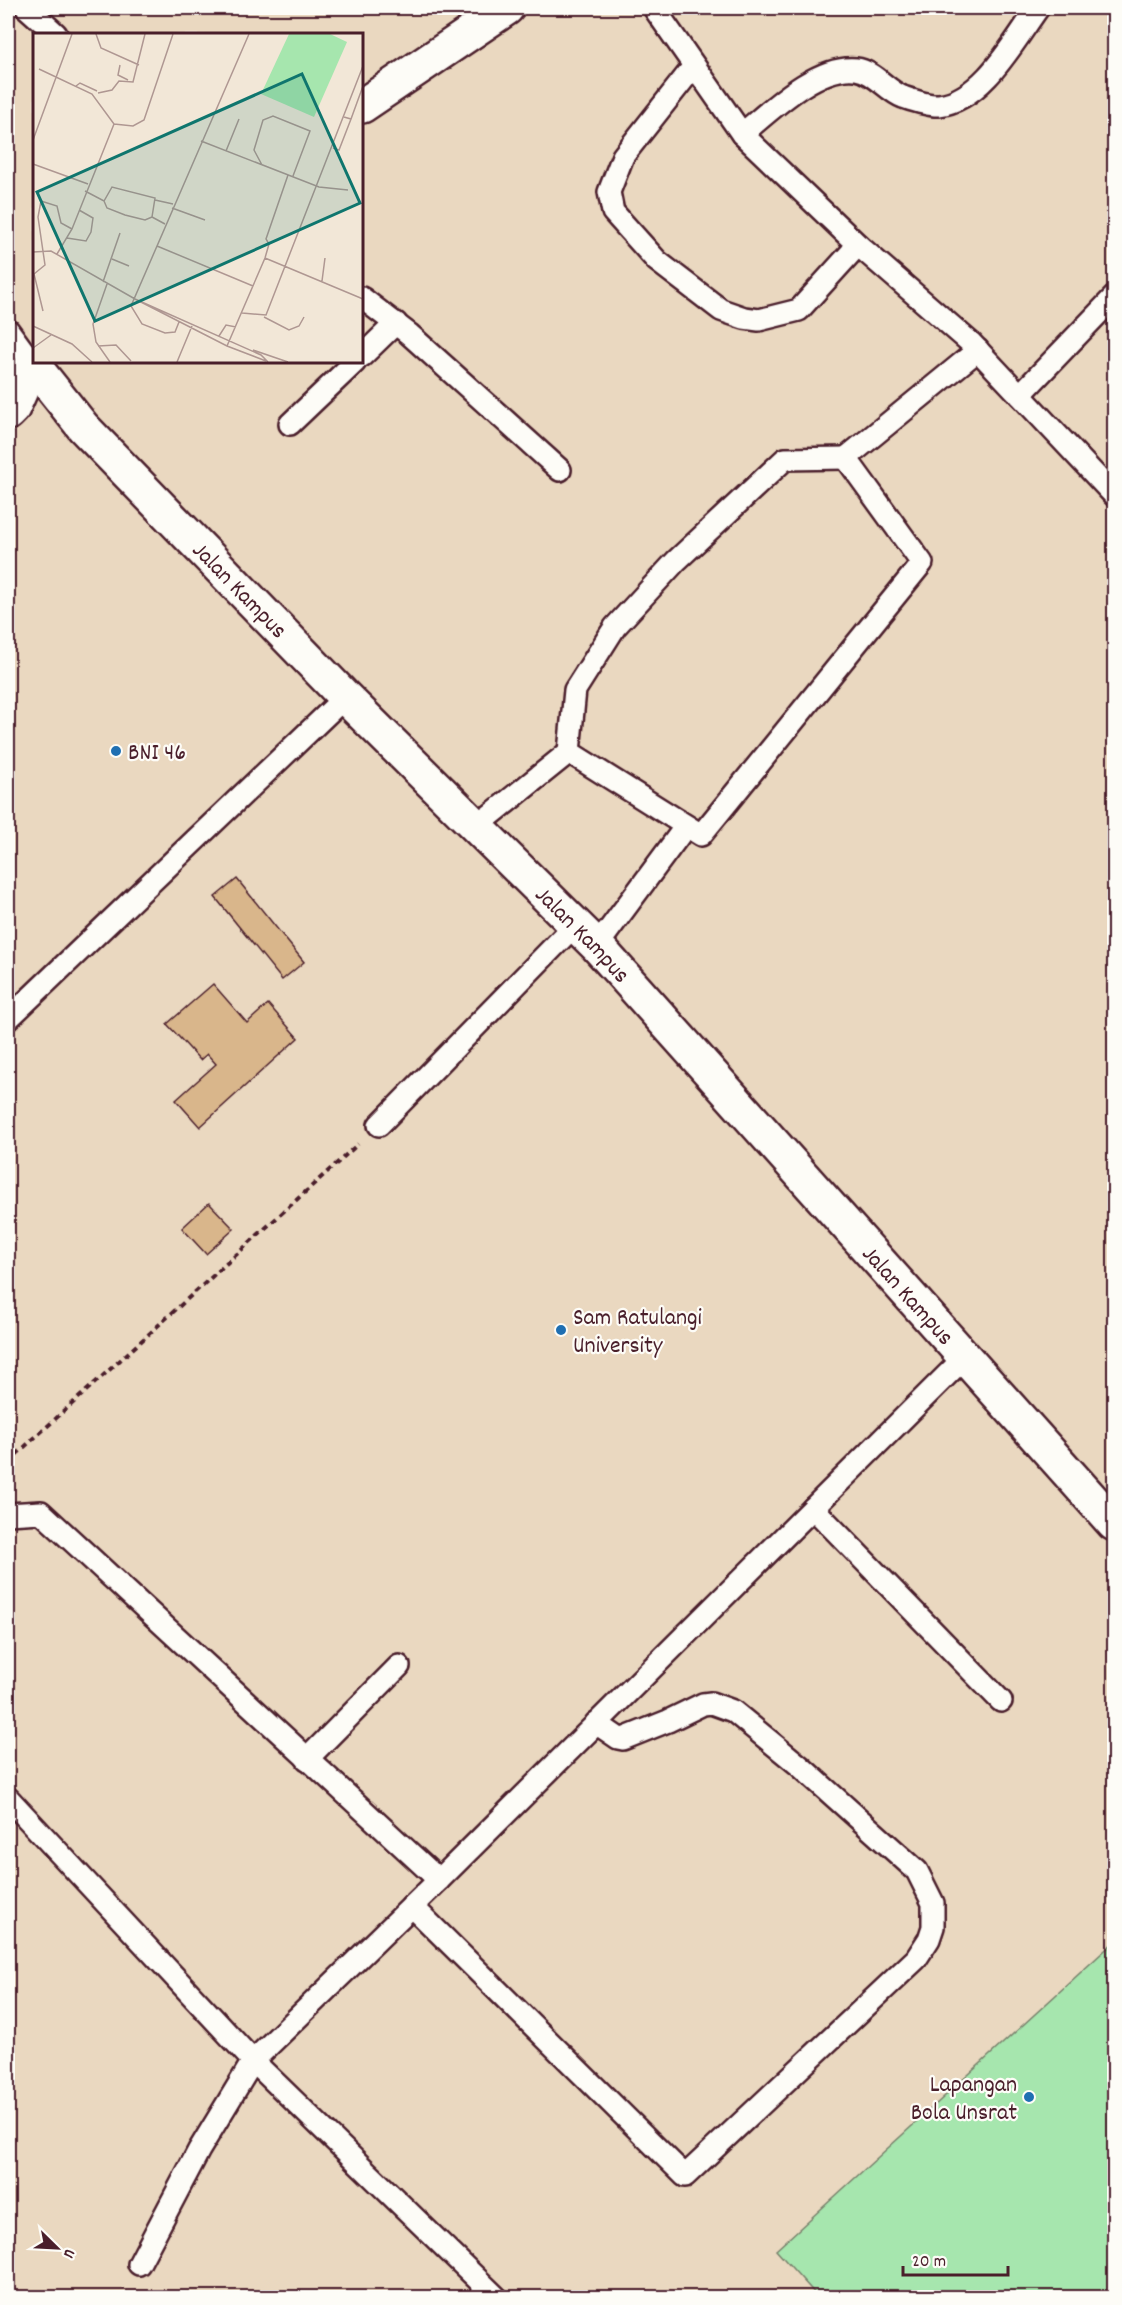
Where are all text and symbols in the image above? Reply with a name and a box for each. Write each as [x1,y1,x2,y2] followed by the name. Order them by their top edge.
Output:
[33,33,363,363] inset map
[183,535,294,648] street label: Jalan Kampus
[128,737,186,771] place label: BNI 46
[109,744,123,758] marker: BNI 46
[526,880,637,992] street label: Jalan Kampus
[853,1239,961,1354] street label: Jalan Kampus
[573,1302,702,1364] place label: Sam Ratulangi University
[554,1323,568,1337] marker: Sam Ratulangi University
[911,2069,1017,2131] place label: Lapangan Bola Unsrat
[1022,2090,1036,2104] marker: Lapangan Bola Unsrat
[27,2218,87,2278] north arrow
[903,2239,1008,2277] scale bar
[56,2245,80,2262] text: U
[912,2250,946,2275] text: 20 m

